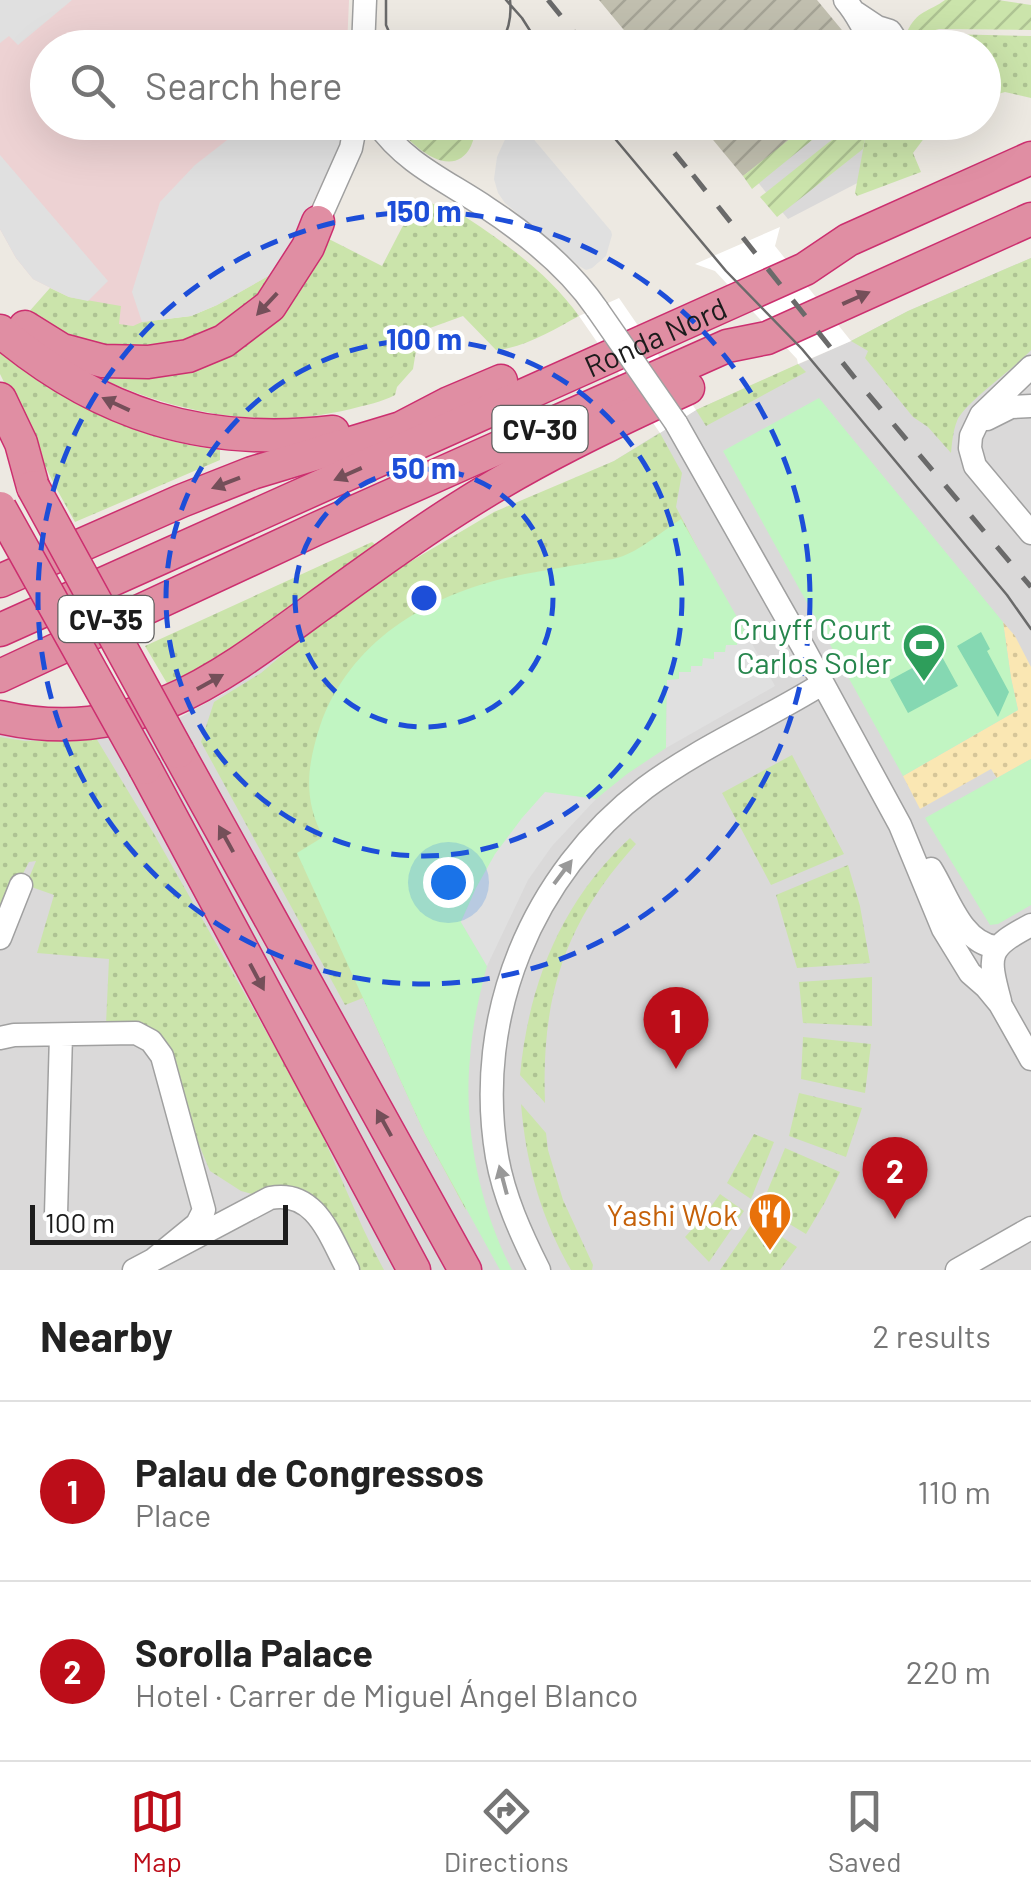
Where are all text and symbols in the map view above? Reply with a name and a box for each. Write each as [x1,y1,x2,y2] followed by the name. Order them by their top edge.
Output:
[30,30,1001,140] search box
[65,58,120,113] icon: search
[145,62,343,108] text: Search here
[387,192,461,228] text: 150 m
[578,289,732,384] street label: Ronda Nord
[841,290,871,306] one-way arrow
[256,291,279,315] one-way arrow
[386,320,462,356] text: 100 m
[101,395,130,412] one-way arrow
[492,406,588,452] road number: CV-30
[392,449,456,485] text: 50 m
[333,465,362,482] one-way arrow
[211,475,241,491] one-way arrow
[406,580,442,616] centre of rings
[58,596,154,642] road number: CV-35
[733,610,892,680] place label: Cruyff Court Carlos Soler
[901,622,947,683] sports icon: Cruyff Court Carlos Soler
[196,673,224,691] one-way arrow
[218,825,236,853] one-way arrow
[423,857,474,908] your location
[553,859,573,885] one-way arrow
[248,963,265,991] one-way arrow
[644,986,708,1069] pin: 1
[375,1109,392,1138] one-way arrow
[862,1136,928,1219] pin: 2
[495,1164,510,1195] one-way arrow
[747,1191,793,1252] restaurant icon: Yashi Wok
[607,1196,738,1232] place label: Yashi Wok
[30,1200,288,1244] scale bar
[45,1205,115,1239] text: 100 m
[40,1310,173,1360] text: Nearby
[872,1316,991,1354] text: 2 results
[135,1449,484,1495] text: Palau de Congressos
[67,1472,78,1510] text: 1
[918,1472,991,1510] text: 110 m
[135,1495,211,1533] text: Place
[135,1629,373,1675] text: Sorolla Palace
[64,1652,81,1690] text: 2
[906,1652,991,1690] text: 220 m
[135,1675,639,1713] text: Hotel · Carrer de Miguel Ángel Blanco
[130,1784,185,1878] tab: Map
[444,1784,569,1878] tab: Directions
[828,1784,901,1878] tab: Saved

